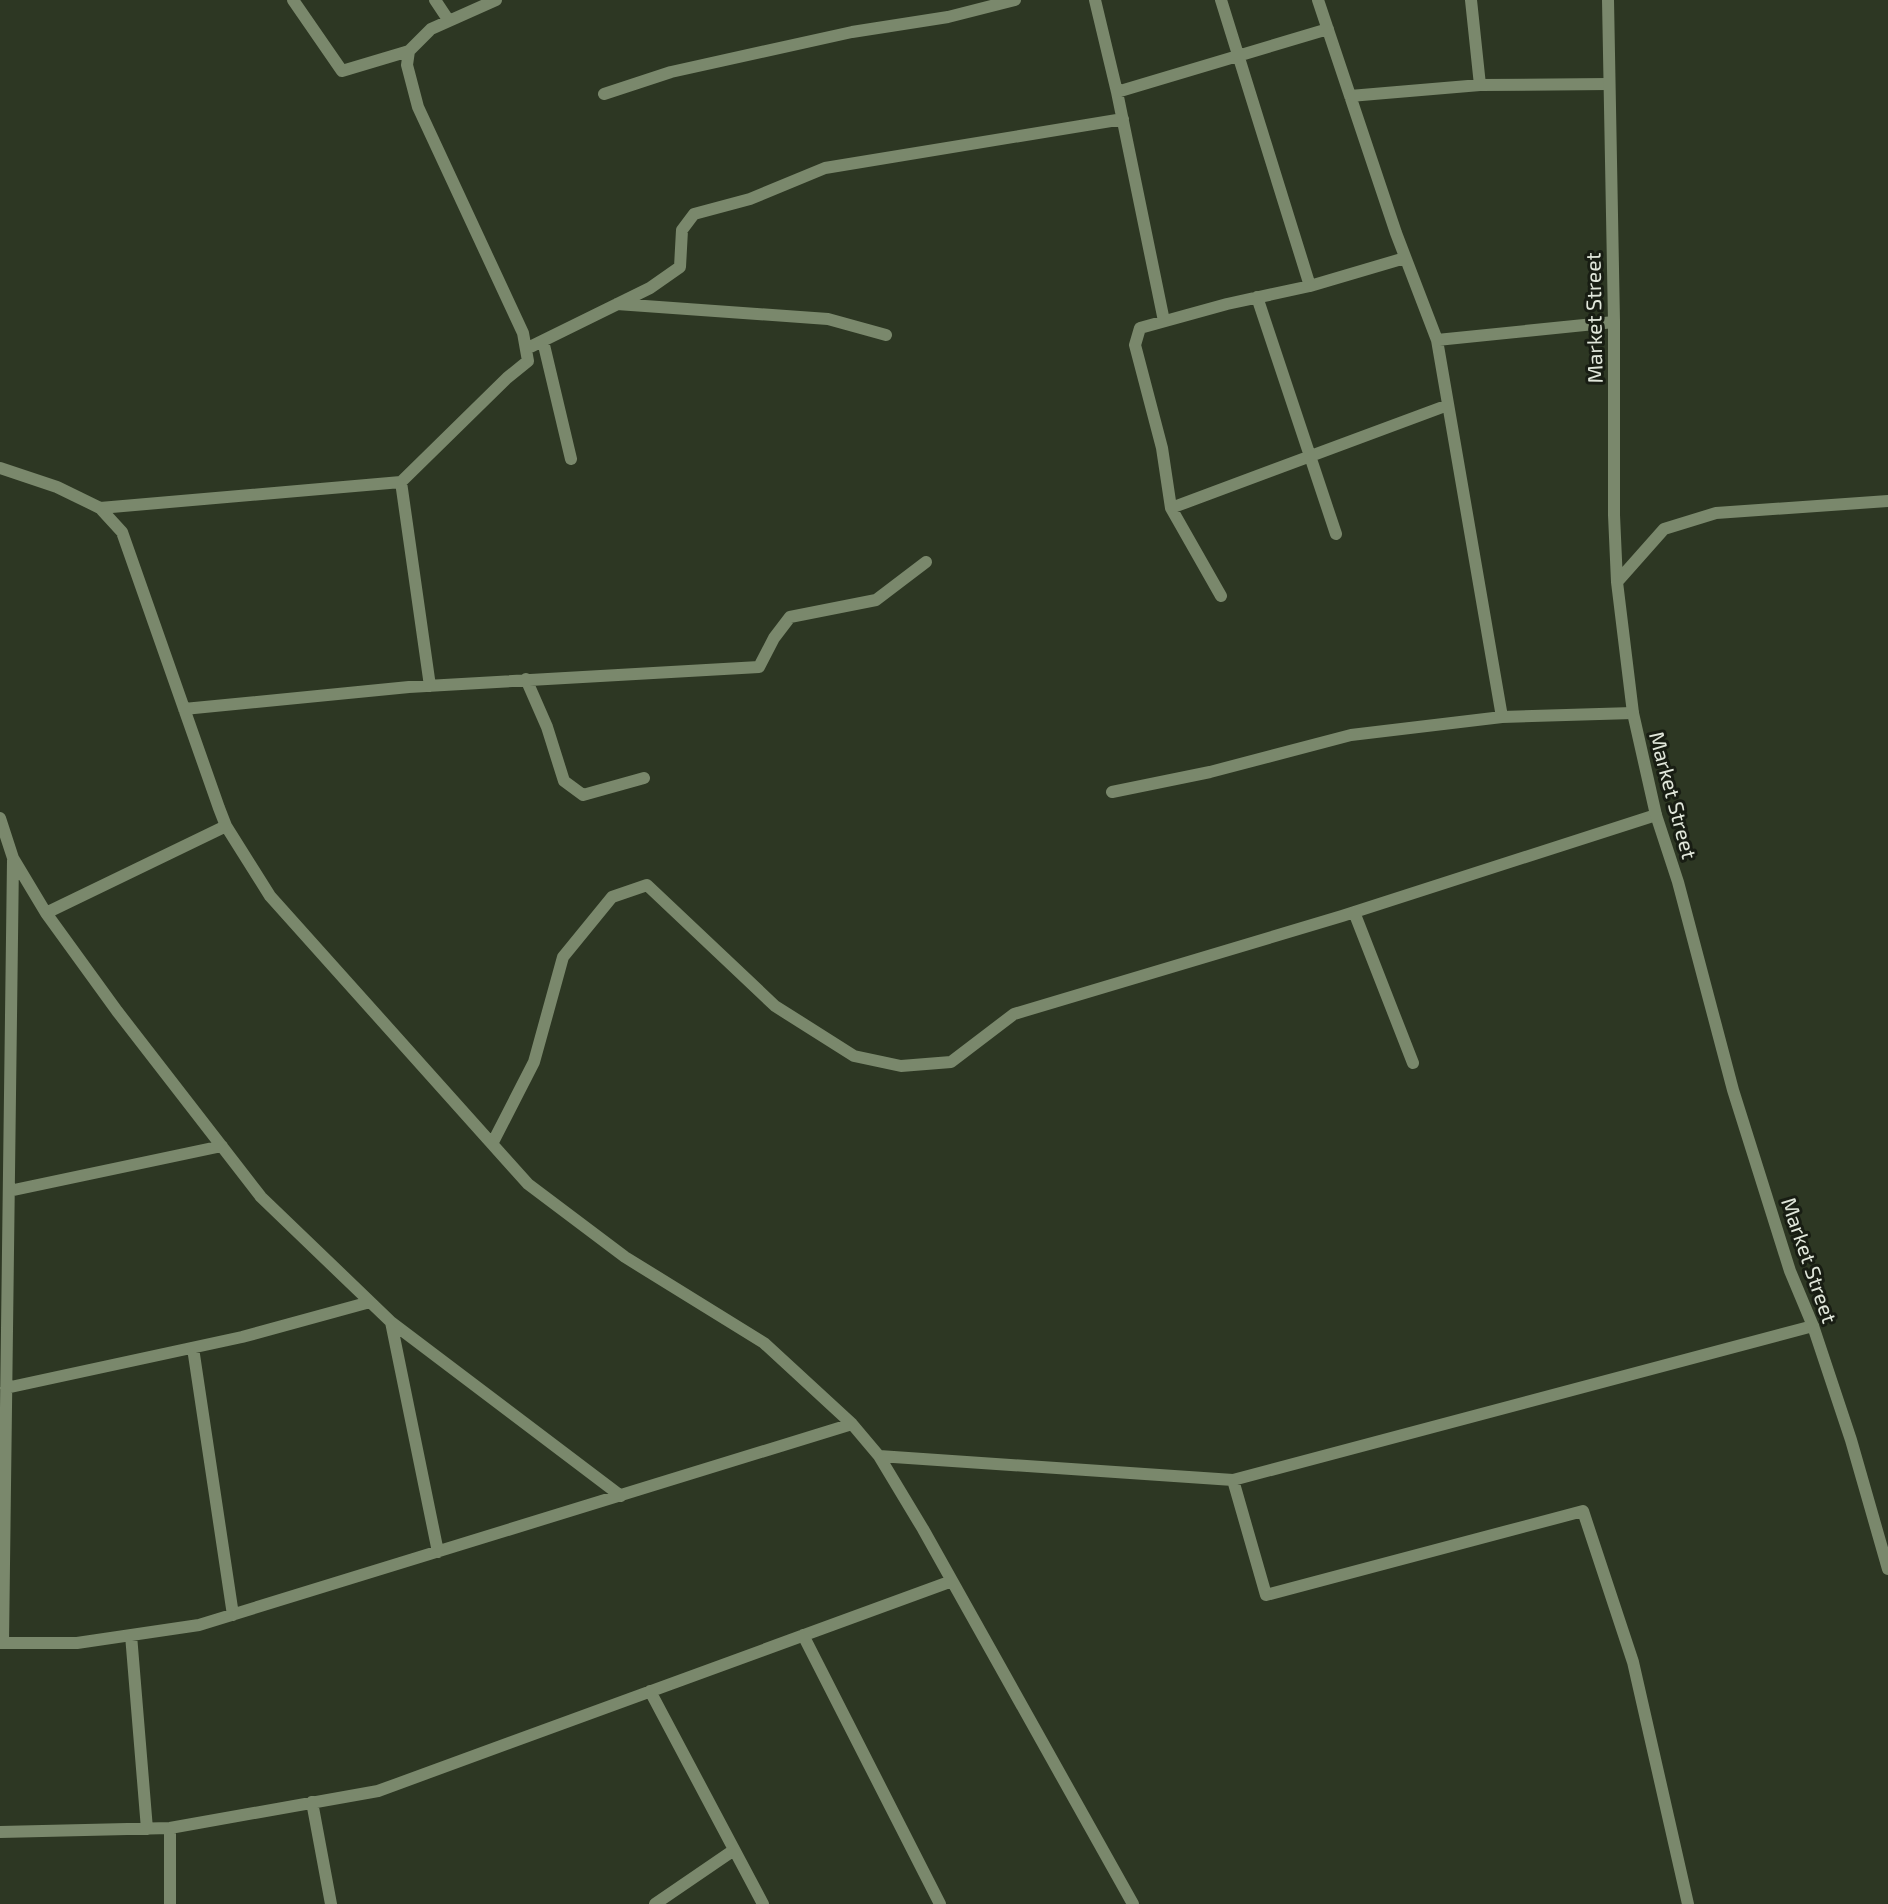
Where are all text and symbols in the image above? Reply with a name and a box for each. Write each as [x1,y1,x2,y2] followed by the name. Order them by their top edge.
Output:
[1579,252,1607,384] street label: Market Street
[1645,728,1703,862] street label: Market Street
[1777,1194,1843,1326] street label: Market Street

